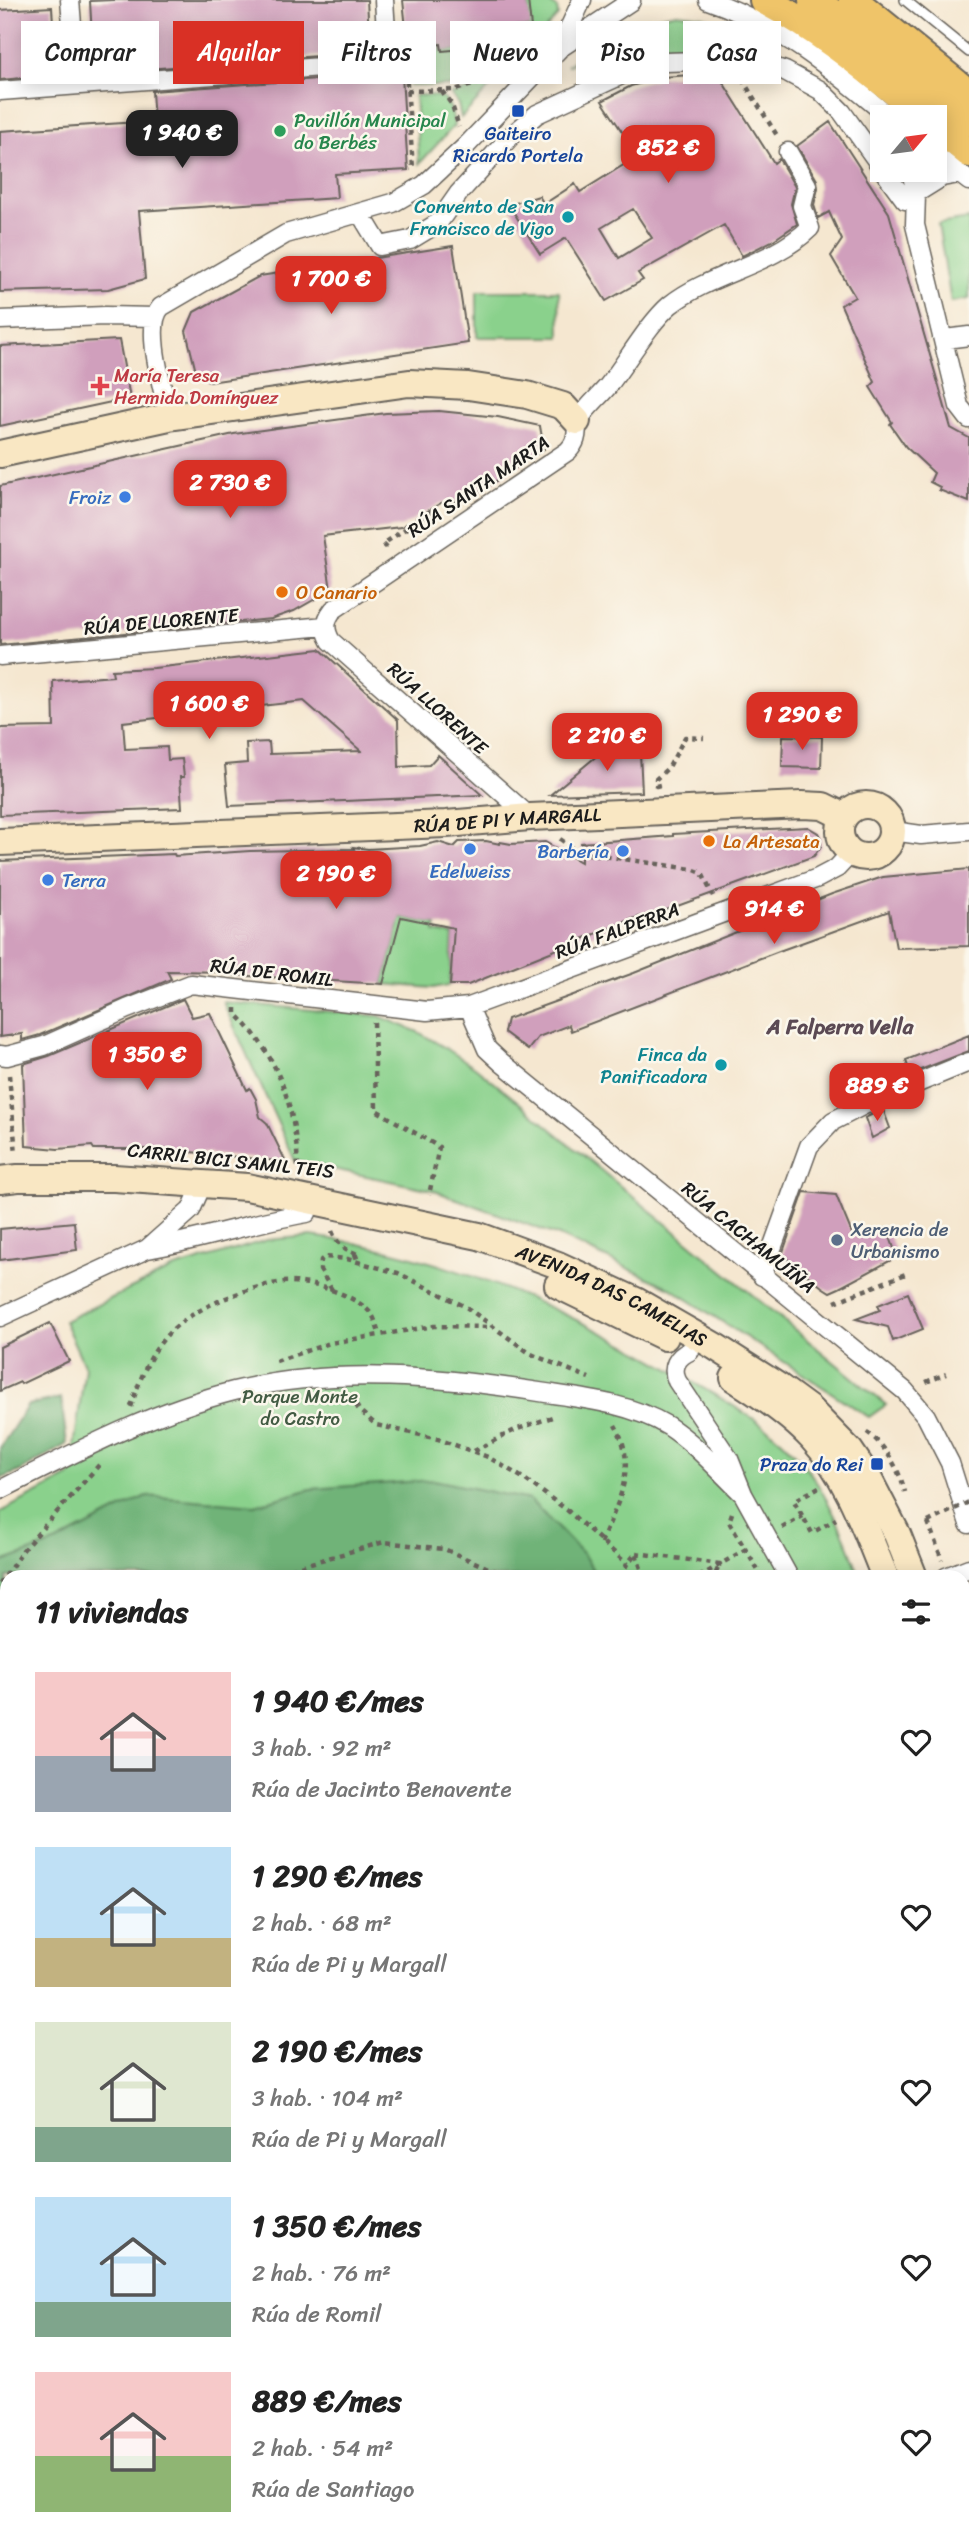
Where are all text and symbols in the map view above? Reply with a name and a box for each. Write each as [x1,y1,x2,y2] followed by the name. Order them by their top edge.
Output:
[21,21,159,84] chip: Comprar
[173,21,304,84] chip: Alquilar
[318,21,436,84] chip: Filtros
[450,21,562,84] chip: Nuevo
[576,21,669,84] chip: Piso
[683,21,781,84] chip: Casa
[510,103,526,119] marker: Gaiteiro Ricardo Portela
[294,104,446,159] place label: Pavillón Municipal do Berbés
[870,105,947,182] north arrow
[870,105,947,182] map controls
[117,110,247,170] pin: 1 940 €
[142,112,222,153] text: 1 940 €
[453,117,583,172] place label: Gaiteiro Ricardo Portela
[272,123,288,139] marker: Pavillón Municipal do Berbés
[619,125,717,185] pin: 852 €
[637,127,699,168] text: 852 €
[410,190,554,245] place label: Convento de San Francisco de Vigo
[560,209,576,225] marker: Convento de San Francisco de Vigo
[266,256,396,316] pin: 1 700 €
[291,258,371,299] text: 1 700 €
[114,359,279,414] place label: María Teresa Hermida Domínguez
[92,378,108,394] marker: María Teresa Hermida Domínguez
[400,426,556,546] street label: RÚA SANTA MARTA
[165,461,295,520] pin: 2 730 €
[190,462,270,503] text: 2 730 €
[69,481,112,514] place label: Froiz
[117,489,133,505] marker: Froiz
[296,576,377,609] place label: O Canario
[274,584,290,600] marker: O Canario
[83,598,241,645] street label: RÚA DE LLORENTE
[380,654,497,764] street label: RÚA LLORENTE
[144,682,274,741] pin: 1 600 €
[169,683,249,724] text: 1 600 €
[737,692,867,752] pin: 1 290 €
[762,694,842,735] text: 1 290 €
[542,714,672,773] pin: 2 210 €
[568,715,646,756] text: 2 210 €
[413,798,602,842] street label: RÚA DE PI Y MARGALL
[723,825,820,858] place label: La Artesata
[701,833,717,849] marker: La Artesata
[537,835,609,868] place label: Barbería
[462,841,478,857] marker: Edelweiss
[615,843,631,859] marker: Barbería
[271,852,401,911] pin: 2 190 €
[296,853,376,894] text: 2 190 €
[429,855,511,888] place label: Edelweiss
[62,864,106,897] place label: Terra
[40,872,56,888] marker: Terra
[725,886,823,946] pin: 914 €
[744,888,804,929] text: 914 €
[550,893,684,968] street label: RÚA FALPERRA
[208,949,336,996] street label: RÚA DE ROMIL
[766,1008,915,1046] district label: A Falperra Vella
[82,1032,212,1092] pin: 1 350 €
[108,1034,186,1075] text: 1 350 €
[600,1038,707,1093] place label: Finca da Panificadora
[713,1057,729,1073] marker: Finca da Panificadora
[828,1064,926,1123] pin: 889 €
[845,1065,909,1106] text: 889 €
[126,1133,336,1188] street label: CARRIL BICI SAMIL TEIS
[674,1173,823,1302] street label: RÚA CACHAMUÍÑA
[850,1213,949,1268] place label: Xerencia de Urbanismo
[829,1232,845,1248] marker: Xerencia de Urbanismo
[510,1235,714,1356] street label: AVENIDA DAS CAMELIAS
[242,1380,358,1435] park label: Parque Monte do Castro
[760,1448,864,1481] place label: Praza do Rei
[869,1456,885,1472] marker: Praza do Rei
[35,1585,188,1639] text: 11 viviendas
[897,1593,935,1631] icon: filters
[252,1674,424,1728] text: 1 940 €/mes
[91,1700,175,1784] icon: home
[897,1723,935,1761] icon: heart
[252,1728,392,1769] text: 3 hab. · 92 m²
[252,1769,512,1810] text: Rúa de Jacinto Benavente
[252,1849,422,1903] text: 1 290 €/mes
[91,1875,175,1959] icon: home
[897,1898,935,1936] icon: heart
[252,1903,392,1944] text: 2 hab. · 68 m²
[252,1944,447,1985] text: Rúa de Pi y Margall
[252,2024,422,2078] text: 2 190 €/mes
[91,2050,175,2134] icon: home
[897,2073,935,2111] icon: heart
[252,2078,403,2119] text: 3 hab. · 104 m²
[252,2119,447,2160] text: Rúa de Pi y Margall
[252,2199,421,2253] text: 1 350 €/mes
[91,2225,175,2309] icon: home
[897,2248,935,2286] icon: heart
[252,2253,391,2294] text: 2 hab. · 76 m²
[252,2294,382,2335] text: Rúa de Romil
[252,2374,401,2428] text: 889 €/mes
[91,2400,175,2484] icon: home
[897,2423,935,2461] icon: heart
[252,2428,393,2469] text: 2 hab. · 54 m²
[252,2469,414,2510] text: Rúa de Santiago

